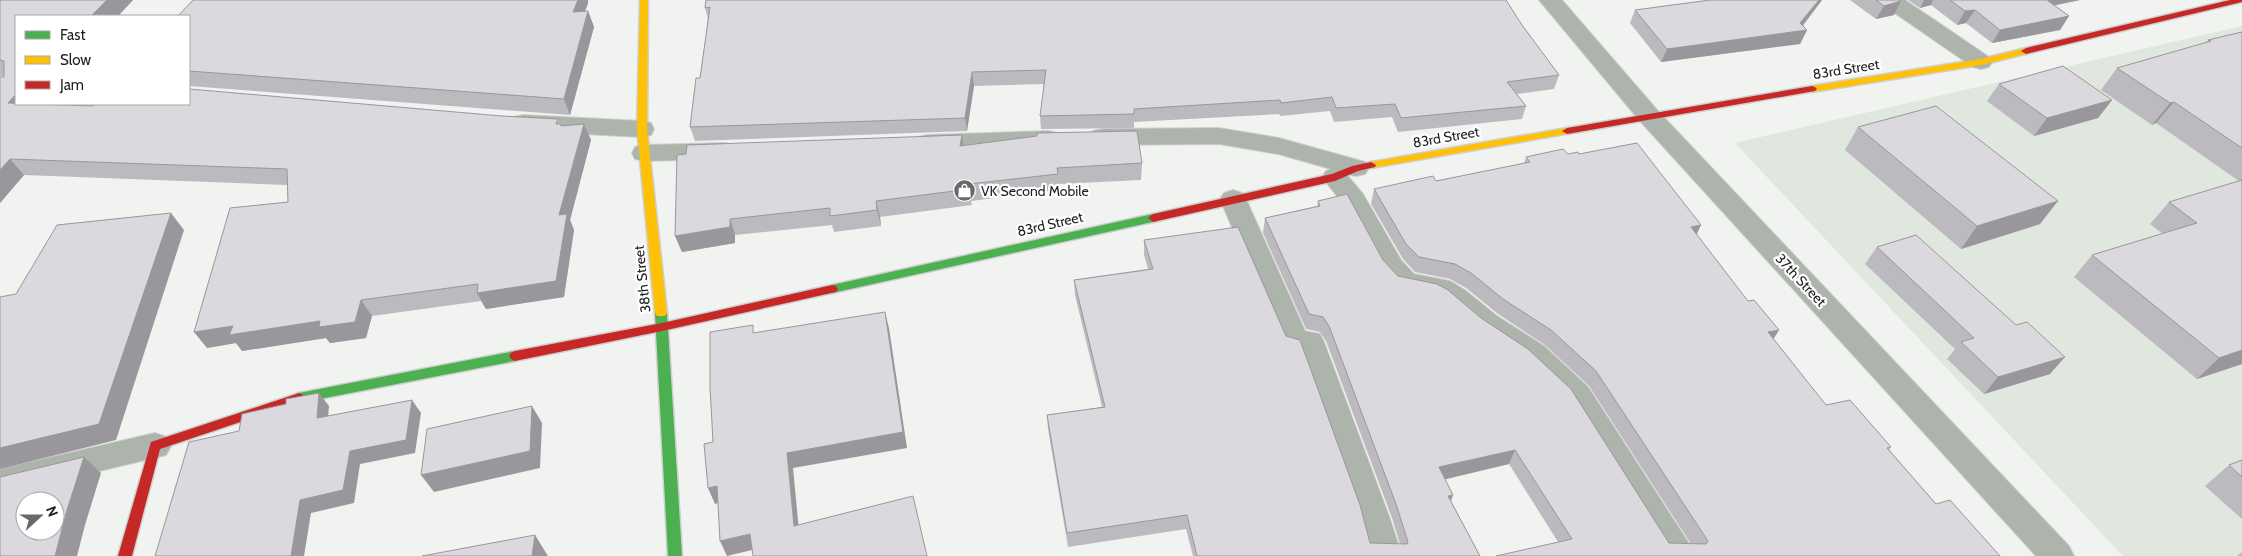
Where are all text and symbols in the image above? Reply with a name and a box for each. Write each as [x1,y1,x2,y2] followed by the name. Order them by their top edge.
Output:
[15,15,190,105] legend
[60,26,85,44] text: Fast
[60,51,91,69] text: Slow
[1811,55,1881,83] street label: 83rd Street
[59,76,84,94] text: Jam
[1411,122,1481,152] street label: 83rd Street
[953,179,977,203] shop icon: VK Second Mobile
[981,182,1089,200] place label: VK Second Mobile
[1015,208,1085,240] street label: 83rd Street
[629,244,654,314] street label: 38th Street
[1772,250,1830,310] street label: 37th Street
[15,491,65,541] north arrow
[42,503,62,519] text: N

